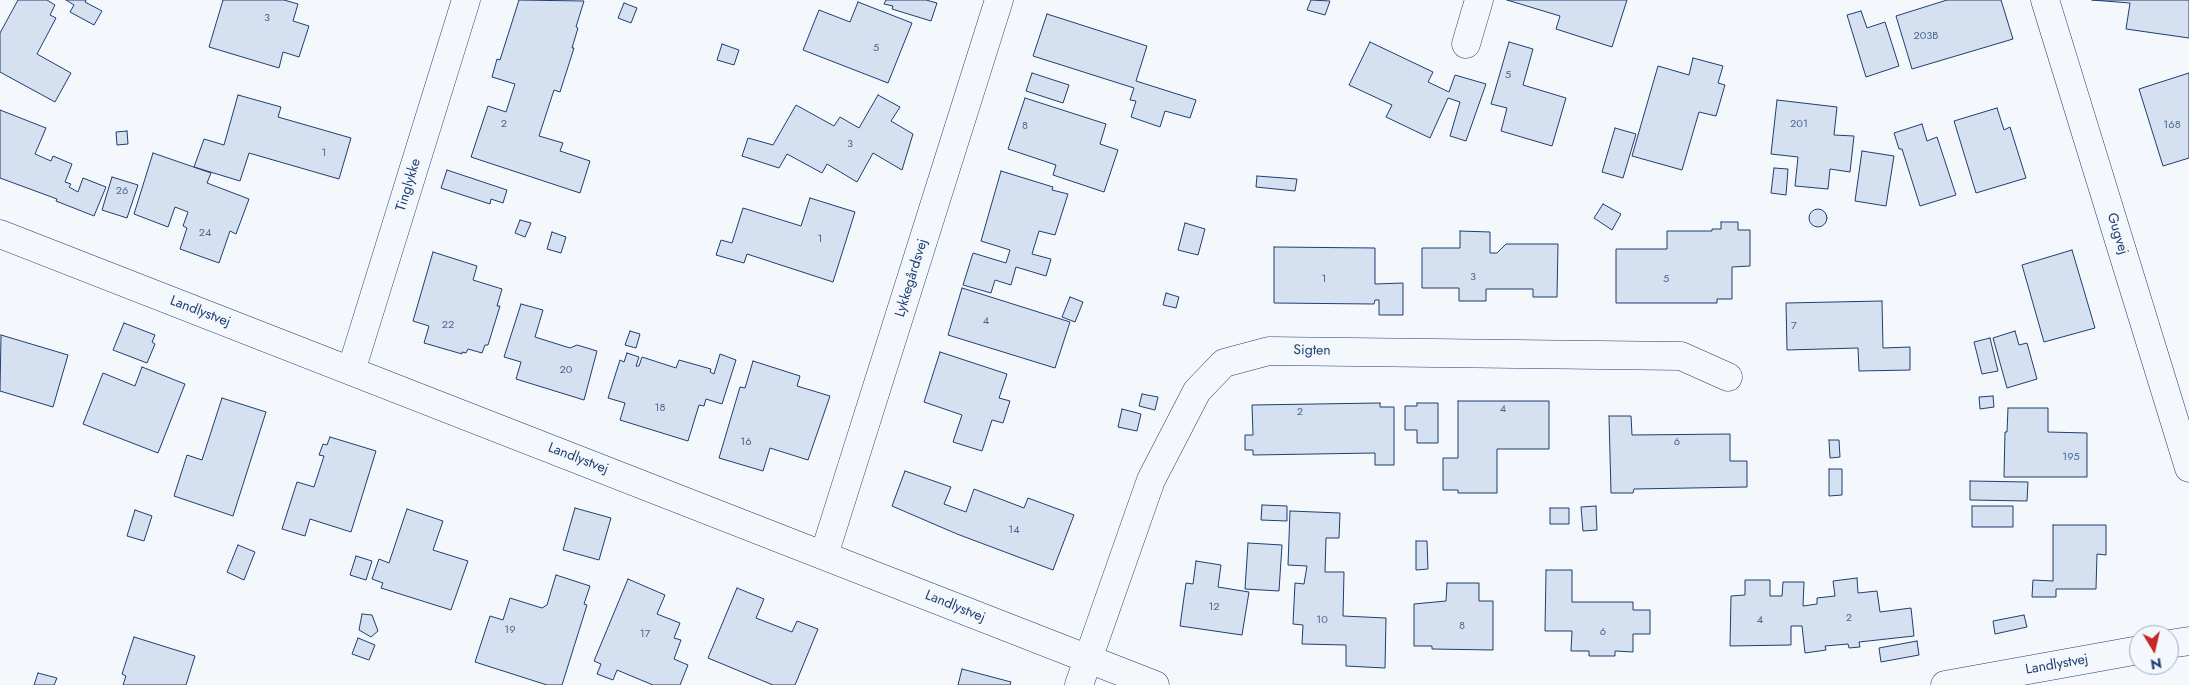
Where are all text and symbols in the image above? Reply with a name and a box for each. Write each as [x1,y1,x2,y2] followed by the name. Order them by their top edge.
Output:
[264,11,270,25] house number: 3
[1913,29,1939,43] house number: 203B
[873,41,879,55] house number: 5
[1505,68,1511,82] house number: 5
[501,117,507,131] house number: 2
[1790,117,1808,131] house number: 201
[2163,118,2181,132] house number: 168
[1022,119,1028,133] house number: 8
[847,137,853,151] house number: 3
[322,146,326,160] house number: 1
[393,157,425,213] street label: Tinglykke
[116,184,128,198] house number: 26
[2103,211,2131,257] street label: Gugvej
[199,226,211,240] house number: 24
[818,232,822,246] house number: 1
[892,237,932,319] street label: Lykkegårdsvej
[1470,270,1476,284] house number: 3
[1322,272,1326,286] house number: 1
[1663,272,1669,286] house number: 5
[167,293,233,331] street label: Landlystvej
[983,314,989,328] house number: 4
[442,318,454,332] house number: 22
[1791,319,1797,333] house number: 7
[1293,342,1331,360] street label: Sigten
[560,363,572,377] house number: 20
[655,401,665,415] house number: 18
[1500,402,1506,416] house number: 4
[1297,405,1303,419] house number: 2
[740,435,752,449] house number: 16
[1674,435,1680,449] house number: 6
[545,440,611,478] street label: Landlystvej
[2062,450,2080,464] house number: 195
[1008,523,1020,537] house number: 14
[922,587,988,627] street label: Landlystvej
[1208,600,1220,614] house number: 12
[1846,611,1852,625] house number: 2
[1316,613,1328,627] house number: 10
[1757,613,1763,627] house number: 4
[1459,619,1465,633] house number: 8
[504,623,516,637] house number: 19
[1600,625,1606,639] house number: 6
[2129,625,2179,675] north arrow
[640,627,650,641] house number: 17
[2024,651,2090,679] street label: Landlystvej
[2149,653,2163,675] text: N

